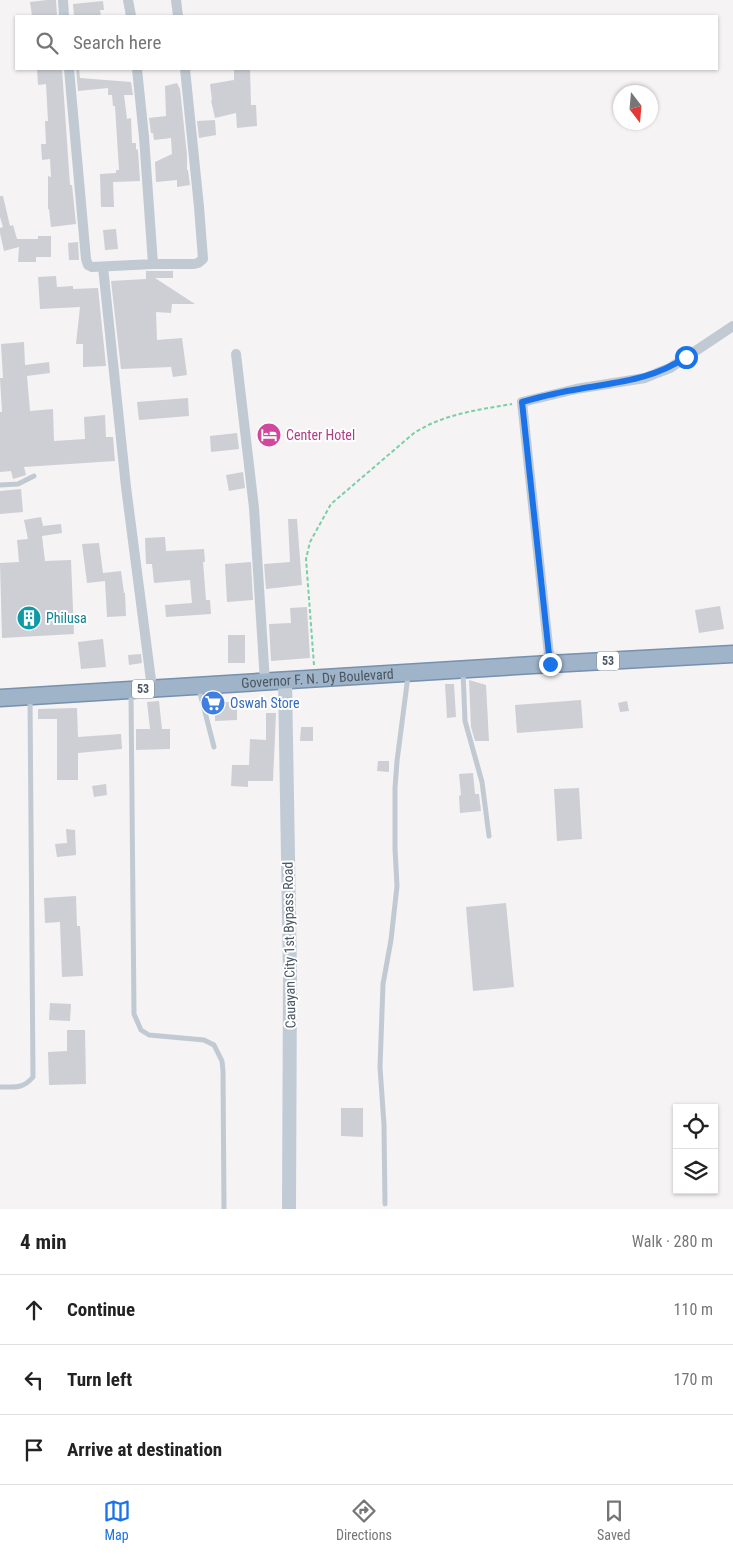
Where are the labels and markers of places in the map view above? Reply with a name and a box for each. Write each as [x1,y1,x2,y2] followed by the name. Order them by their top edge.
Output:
[256,422,282,448] hotel icon: Center Hotel
[286,427,355,443] place label: Center Hotel
[16,605,42,631] building icon: Philusa
[46,610,87,626] place label: Philusa
[200,690,226,716] supermarket icon: Oswah Store
[230,695,300,711] place label: Oswah Store

